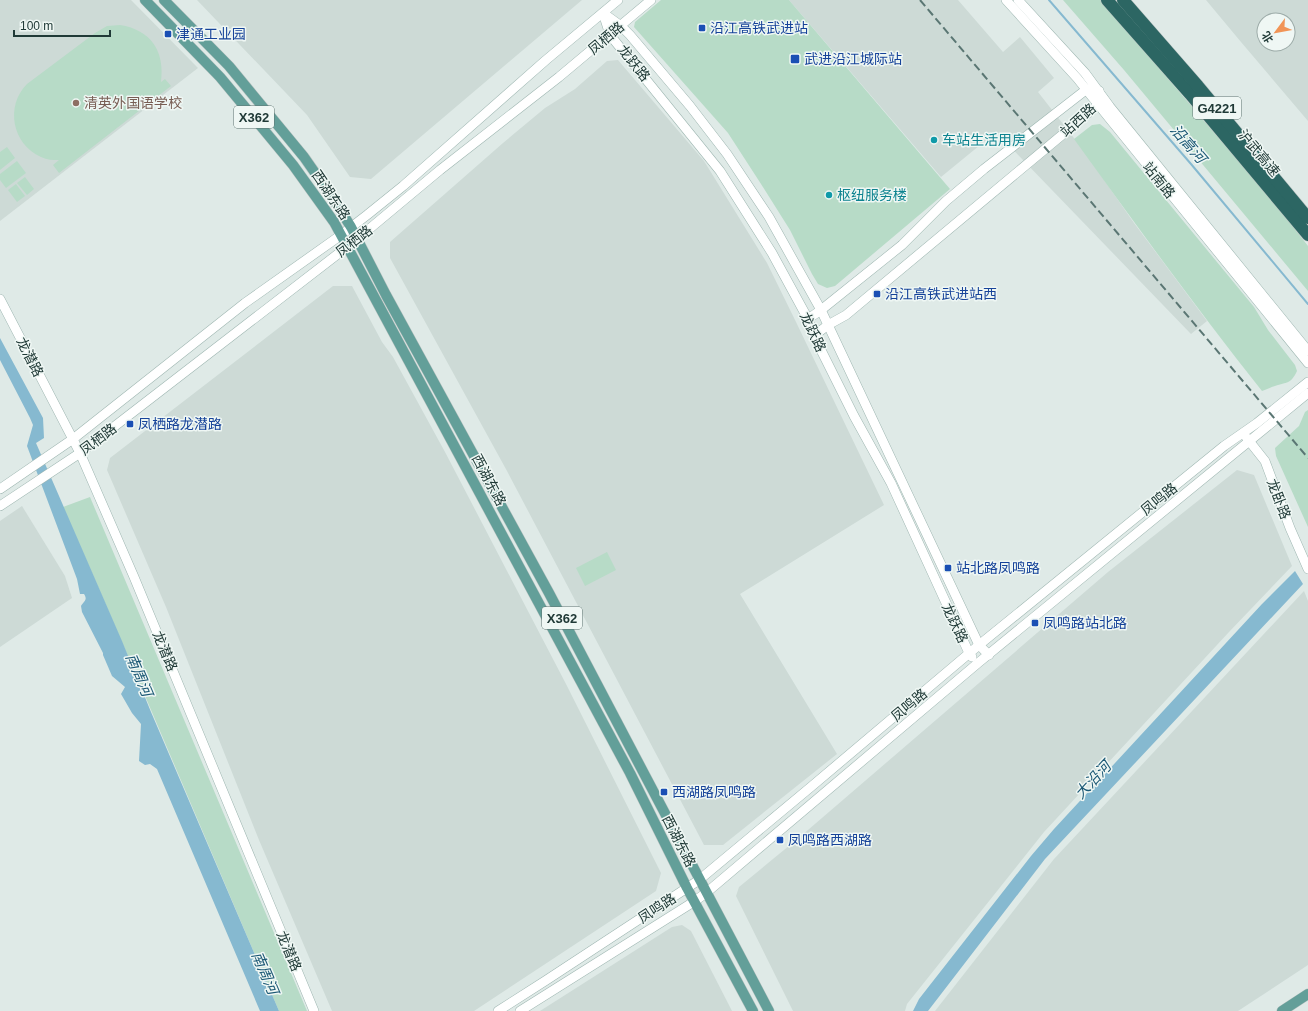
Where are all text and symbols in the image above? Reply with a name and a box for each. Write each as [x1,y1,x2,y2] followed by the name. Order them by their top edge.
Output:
[14,12,110,38] scale bar
[1256,12,1296,52] north arrow
[585,18,627,58] street label: 凤栖路
[20,19,53,33] text: 100 m
[710,20,808,36] place label: 沿江高铁武进站
[697,23,707,33] marker: 沿江高铁武进站
[176,26,246,42] place label: 津通工业园
[163,29,173,39] marker: 津通工业园
[1260,29,1276,45] text: 北
[615,42,653,84] street label: 龙跃路
[804,51,902,67] place label: 武进沿江城际站
[789,53,801,65] marker: 武进沿江城际站
[84,95,182,111] place label: 清英外国语学校
[1193,97,1241,119] road number: G4221
[71,98,81,108] marker: 清英外国语学校
[1057,100,1099,140] street label: 站西路
[234,106,274,128] road number: X362
[1167,121,1212,168] water label: 沿高河
[1235,126,1283,180] street label: 沪武高速
[942,132,1026,148] place label: 车站生活用房
[929,135,939,145] marker: 车站生活用房
[1140,159,1178,201] street label: 站南路
[309,167,353,223] street label: 西湖东路
[837,187,907,203] place label: 枢纽服务楼
[824,190,834,200] marker: 枢纽服务楼
[333,222,375,260] street label: 凤栖路
[885,286,997,302] place label: 沿江高铁武进站西
[872,289,882,299] marker: 沿江高铁武进站西
[797,310,829,354] street label: 龙跃路
[13,335,47,379] street label: 龙潜路
[138,416,222,432] place label: 凤栖路龙潜路
[125,419,135,429] marker: 凤栖路龙潜路
[76,420,120,458] street label: 凤栖路
[469,452,509,508] street label: 西湖东路
[1264,477,1294,521] street label: 龙卧路
[1138,480,1180,518] street label: 凤鸣路
[956,560,1040,576] place label: 站北路凤鸣路
[943,563,953,573] marker: 站北路凤鸣路
[939,601,971,645] street label: 龙跃路
[542,607,582,629] road number: X362
[1043,615,1127,631] place label: 凤鸣路站北路
[1030,618,1040,628] marker: 凤鸣路站北路
[149,629,181,673] street label: 龙潜路
[123,651,157,702] water label: 南周河
[888,685,930,725] street label: 凤鸣路
[1071,755,1116,802] water label: 大沿河
[672,784,756,800] place label: 西湖路凤鸣路
[659,787,669,797] marker: 西湖路凤鸣路
[659,812,699,870] street label: 西湖东路
[788,832,872,848] place label: 凤鸣路西湖路
[775,835,785,845] marker: 凤鸣路西湖路
[635,890,679,926] street label: 凤鸣路
[273,929,305,973] street label: 龙潜路
[249,949,283,1000] water label: 南周河

